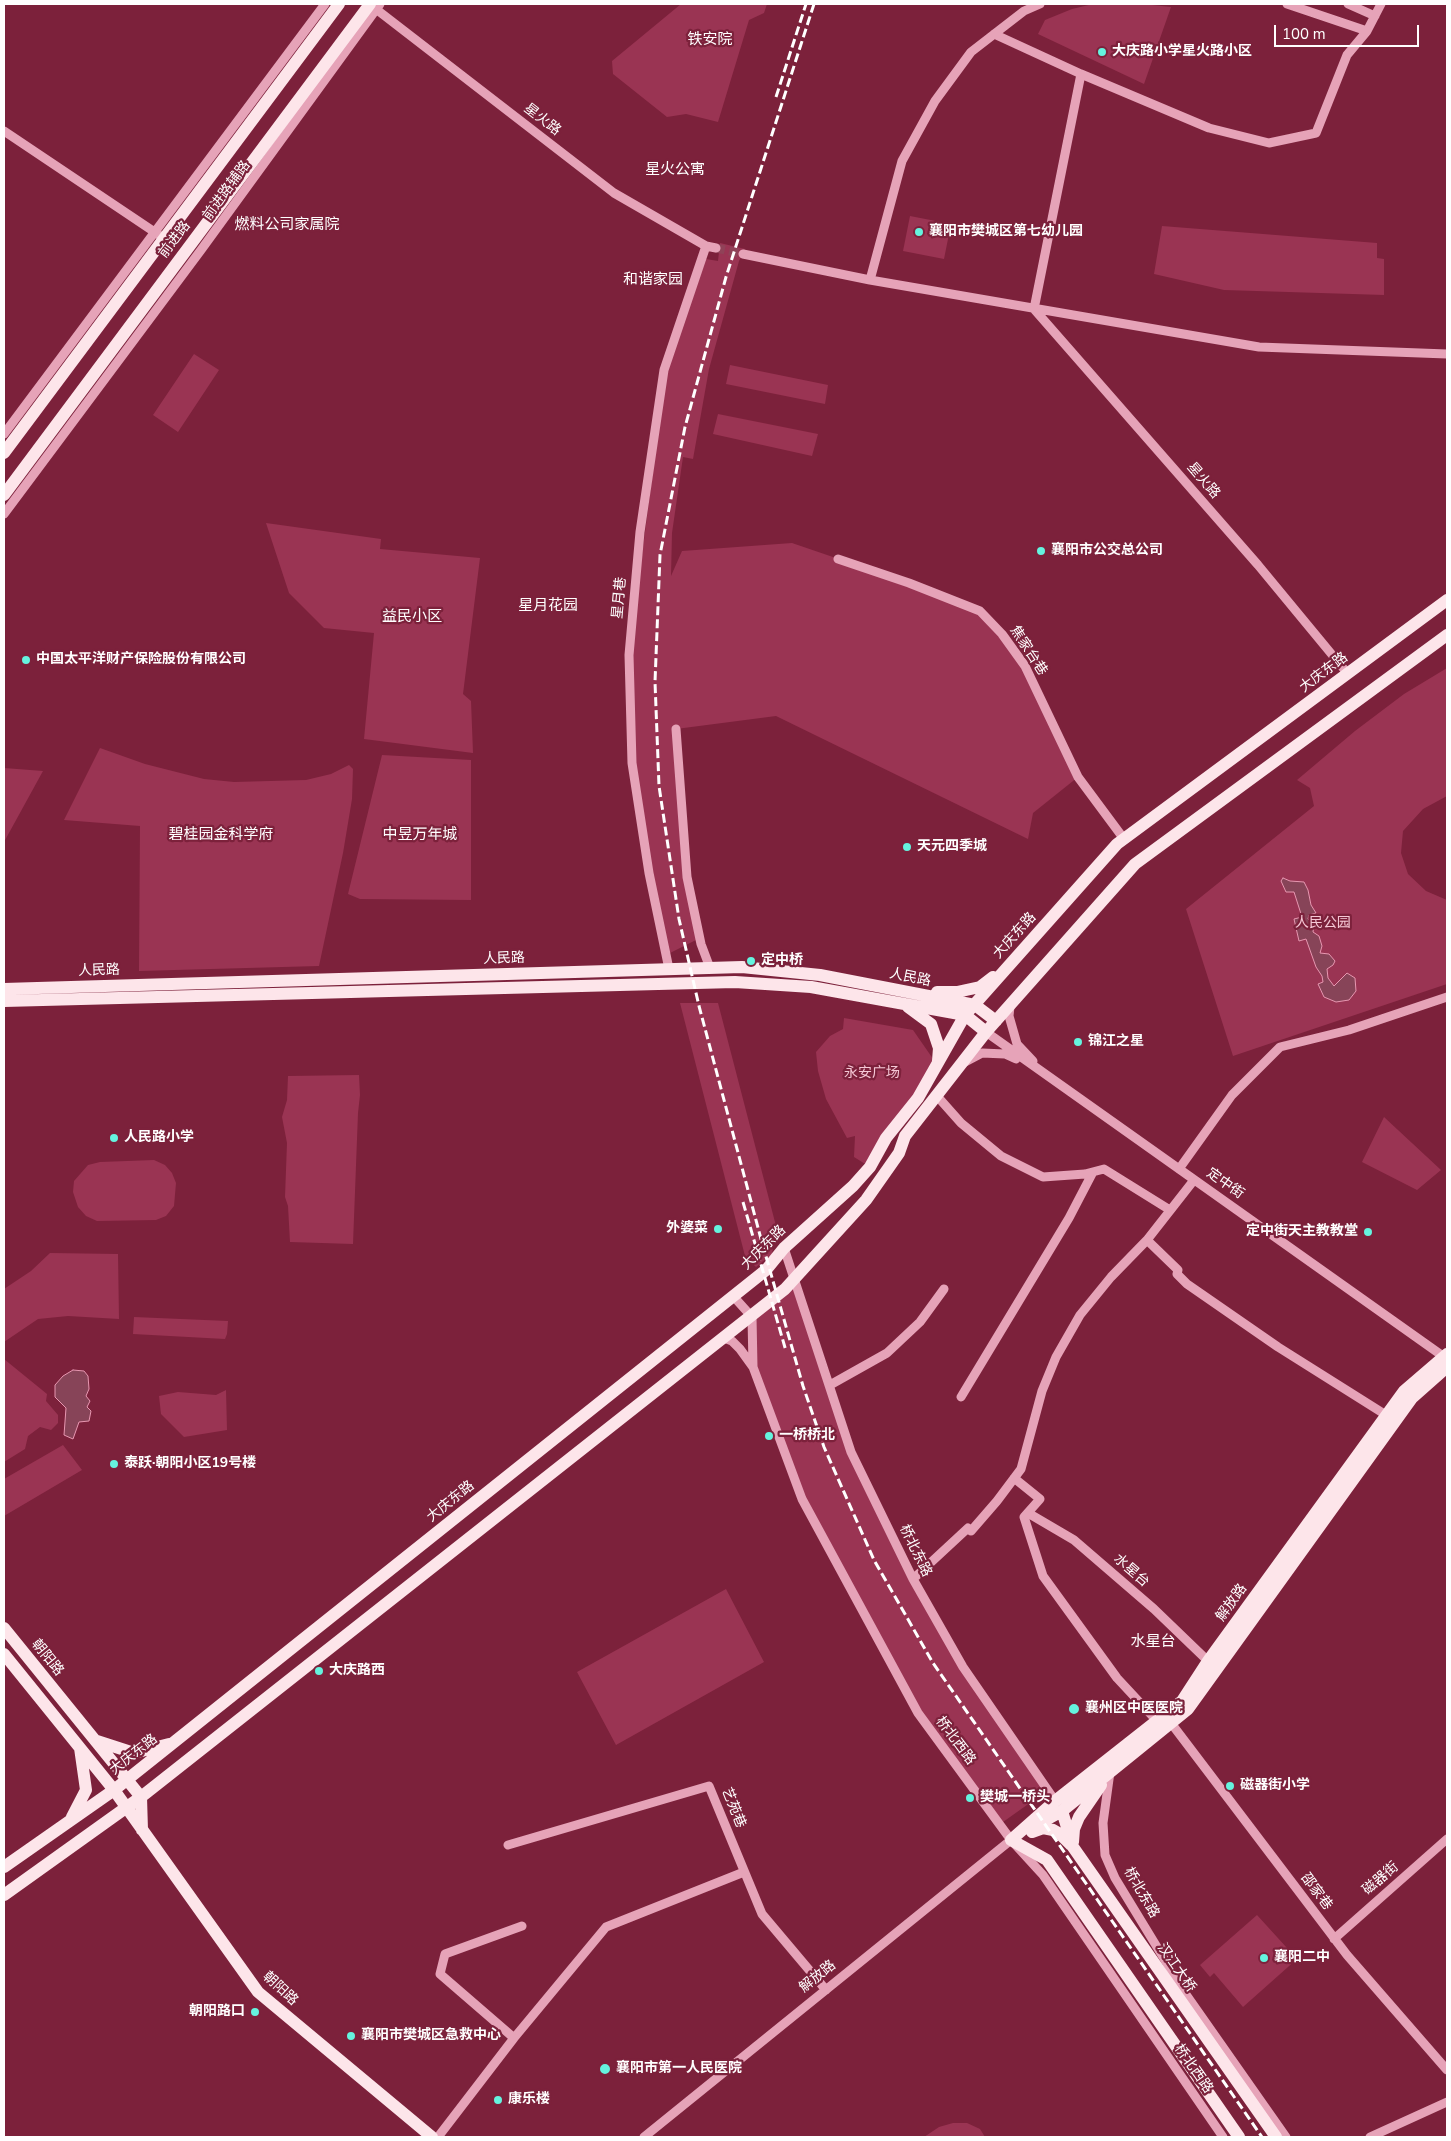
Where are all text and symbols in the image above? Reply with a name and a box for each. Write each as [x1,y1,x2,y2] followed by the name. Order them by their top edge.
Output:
[1276,15,1421,47] scale bar
[1282,24,1326,44] text: 100 m
[688,31,732,49] district label: 铁安院
[1112,44,1252,60] place label: 大庆路小学星火路小区
[1096,46,1108,58] marker: 大庆路小学星火路小区
[520,100,564,140] street label: 星火路
[200,158,254,224] street label: 前进路辅路
[645,161,705,179] district label: 星火公寓
[235,216,339,234] district label: 燃料公司家属院
[156,218,194,262] street label: 前进路
[929,224,1083,240] place label: 襄阳市樊城区第七幼儿园
[913,226,925,238] marker: 襄阳市樊城区第七幼儿园
[623,271,683,289] district label: 和谐家园
[1183,460,1223,502] street label: 星火路
[1051,543,1163,559] place label: 襄阳市公交总公司
[1035,545,1047,557] marker: 襄阳市公交总公司
[610,576,630,620] street label: 星月巷
[518,597,578,615] district label: 星月花园
[382,608,442,626] district label: 益民小区
[1006,623,1050,679] street label: 焦家台巷
[1297,649,1351,697] street label: 大庆东路
[36,652,246,668] place label: 中国太平洋财产保险股份有限公司
[20,654,32,666] marker: 中国太平洋财产保险股份有限公司
[169,826,273,844] district label: 碧桂园金科学府
[383,826,457,844] district label: 中昱万年城
[917,839,987,855] place label: 天元四季城
[901,841,913,853] marker: 天元四季城
[990,910,1040,962] street label: 大庆东路
[1295,916,1351,932] park label: 人民公园
[483,950,525,968] street label: 人民路
[761,953,803,969] place label: 定中桥
[745,955,757,967] marker: 定中桥
[78,962,120,980] street label: 人民路
[888,966,932,990] street label: 人民路
[1088,1034,1144,1050] place label: 锦江之星
[1072,1036,1084,1048] marker: 锦江之星
[844,1066,900,1082] park label: 永安广场
[124,1130,194,1146] place label: 人民路小学
[108,1132,120,1144] marker: 人民路小学
[1203,1165,1247,1203] street label: 定中街
[666,1221,708,1237] place label: 外婆菜
[738,1222,790,1274] street label: 大庆东路
[712,1223,724,1235] marker: 外婆菜
[1246,1224,1358,1240] place label: 定中街天主教教堂
[1362,1226,1374,1238] marker: 定中街天主教教堂
[779,1428,835,1444] place label: 一桥桥北
[763,1430,775,1442] marker: 一桥桥北
[124,1456,256,1472] place label: 泰跃·朝阳小区19号楼
[108,1458,120,1470] marker: 泰跃·朝阳小区19号楼
[424,1478,478,1526] street label: 大庆东路
[895,1522,935,1580] street label: 桥北东路
[1110,1551,1152,1591] street label: 水星台
[1213,1581,1251,1625] street label: 解放路
[1131,1633,1175,1651] district label: 水星台
[27,1636,67,1680] street label: 朝阳路
[329,1663,385,1679] place label: 大庆路西
[313,1665,325,1677] marker: 大庆路西
[1085,1701,1183,1717] place label: 襄州区中医医院
[1067,1702,1081,1716] marker: 襄州区中医医院
[931,1714,979,1768] street label: 桥北西路
[107,1731,161,1779] street label: 大庆东路
[1240,1778,1310,1794] place label: 磁器街小学
[1224,1780,1236,1792] marker: 磁器街小学
[717,1785,749,1831] street label: 艺苑巷
[980,1790,1050,1806] place label: 樊城一桥头
[964,1792,976,1804] marker: 樊城一桥头
[1360,1859,1402,1899] street label: 磁器街
[1120,1865,1162,1921] street label: 桥北东路
[1297,1870,1335,1914] street label: 邵家巷
[1153,1940,1199,1996] street label: 汉江大桥
[1274,1950,1330,1966] place label: 襄阳二中
[1258,1952,1270,1964] marker: 襄阳二中
[796,1957,840,1997] street label: 解放路
[259,1969,301,2009] street label: 朝阳路
[189,2004,245,2020] place label: 朝阳路口
[249,2006,261,2018] marker: 朝阳路口
[361,2028,501,2044] place label: 襄阳市樊城区急救中心
[345,2030,357,2042] marker: 襄阳市樊城区急救中心
[1170,2041,1216,2097] street label: 桥北西路
[616,2061,742,2077] place label: 襄阳市第一人民医院
[598,2062,612,2076] marker: 襄阳市第一人民医院
[508,2092,550,2108] place label: 康乐楼
[492,2094,504,2106] marker: 康乐楼

